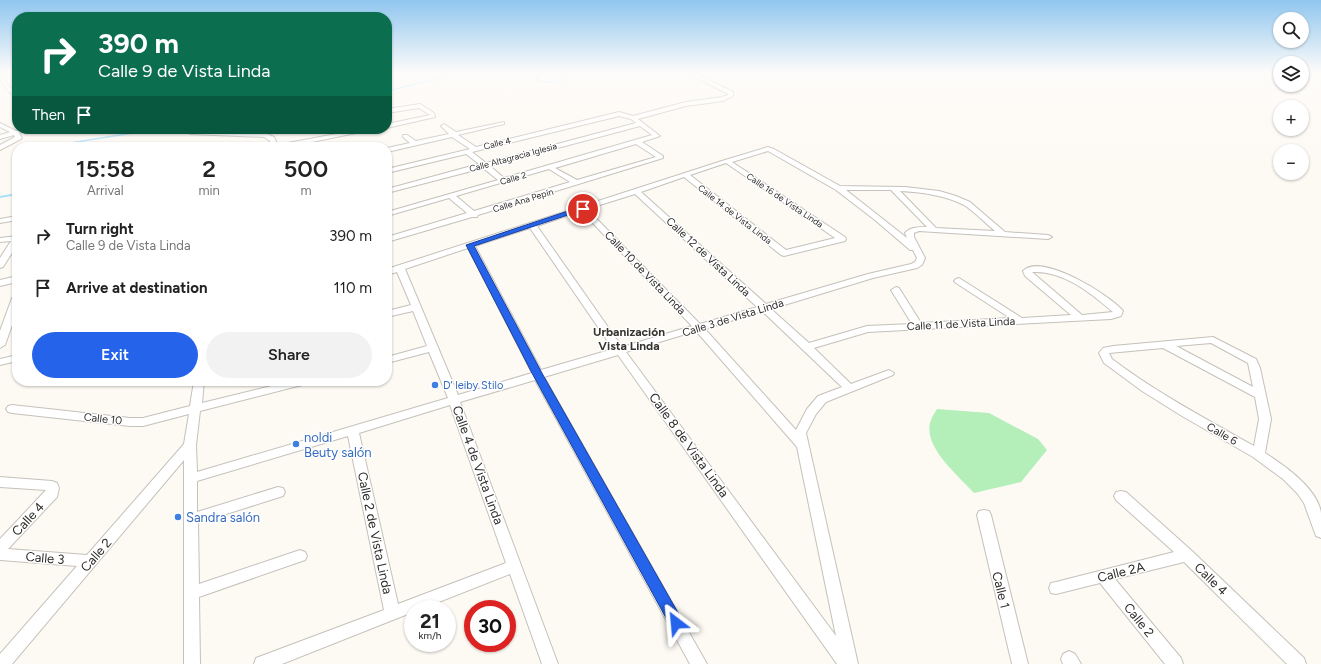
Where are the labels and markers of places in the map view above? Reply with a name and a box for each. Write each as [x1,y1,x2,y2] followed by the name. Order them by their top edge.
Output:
[566,192,600,226] pin
[443,379,503,392] place label: D’ leiby Stilo
[430,380,440,390] marker: D’ leiby Stilo
[304,430,372,460] place label: noldi Beuty salón
[291,439,301,449] marker: noldi Beuty salón
[186,510,260,525] place label: Sandra salón
[173,512,183,522] marker: Sandra salón

